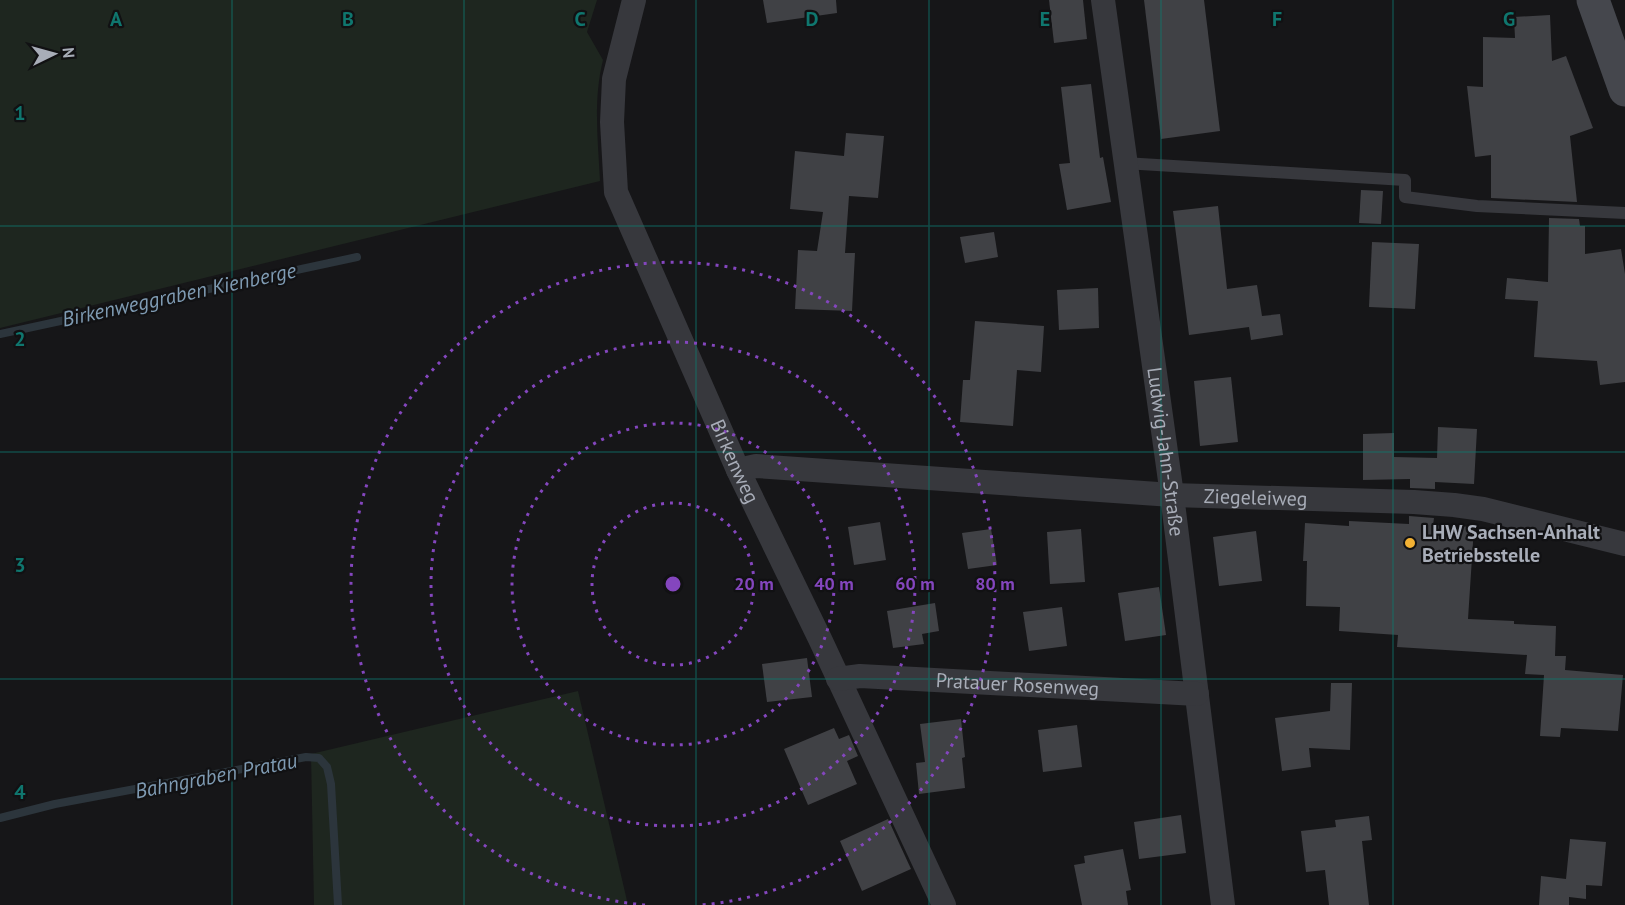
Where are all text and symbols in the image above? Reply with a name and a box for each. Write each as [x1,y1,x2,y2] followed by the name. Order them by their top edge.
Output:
[110,6,123,32] text: A
[342,6,354,32] text: B
[574,6,586,32] text: C
[806,6,819,32] text: D
[1040,6,1050,32] text: E
[1272,6,1282,32] text: F
[1503,6,1515,32] text: G
[24,24,84,84] north arrow
[59,47,79,59] text: N
[14,100,26,126] text: 1
[59,256,299,333] water label: Birkenweggraben Kienberge
[14,326,26,352] text: 2
[1141,365,1190,538] street label: Ludwig-Jahn-Straße
[704,415,765,508] street label: Birkenweg
[1203,483,1308,512] street label: Ziegeleiweg
[1422,519,1600,568] place label: LHW Sachsen-Anhalt Betriebsstelle
[1403,536,1417,550] marker: LHW Sachsen-Anhalt Betriebsstelle
[14,552,26,578] text: 3
[734,572,774,595] text: 20 m
[814,572,854,595] text: 40 m
[895,572,935,595] text: 60 m
[975,572,1015,595] text: 80 m
[663,574,683,594] centre of rings
[935,667,1100,702] street label: Pratauer Rosenweg
[132,746,300,804] water label: Bahngraben Pratau
[14,779,26,805] text: 4

